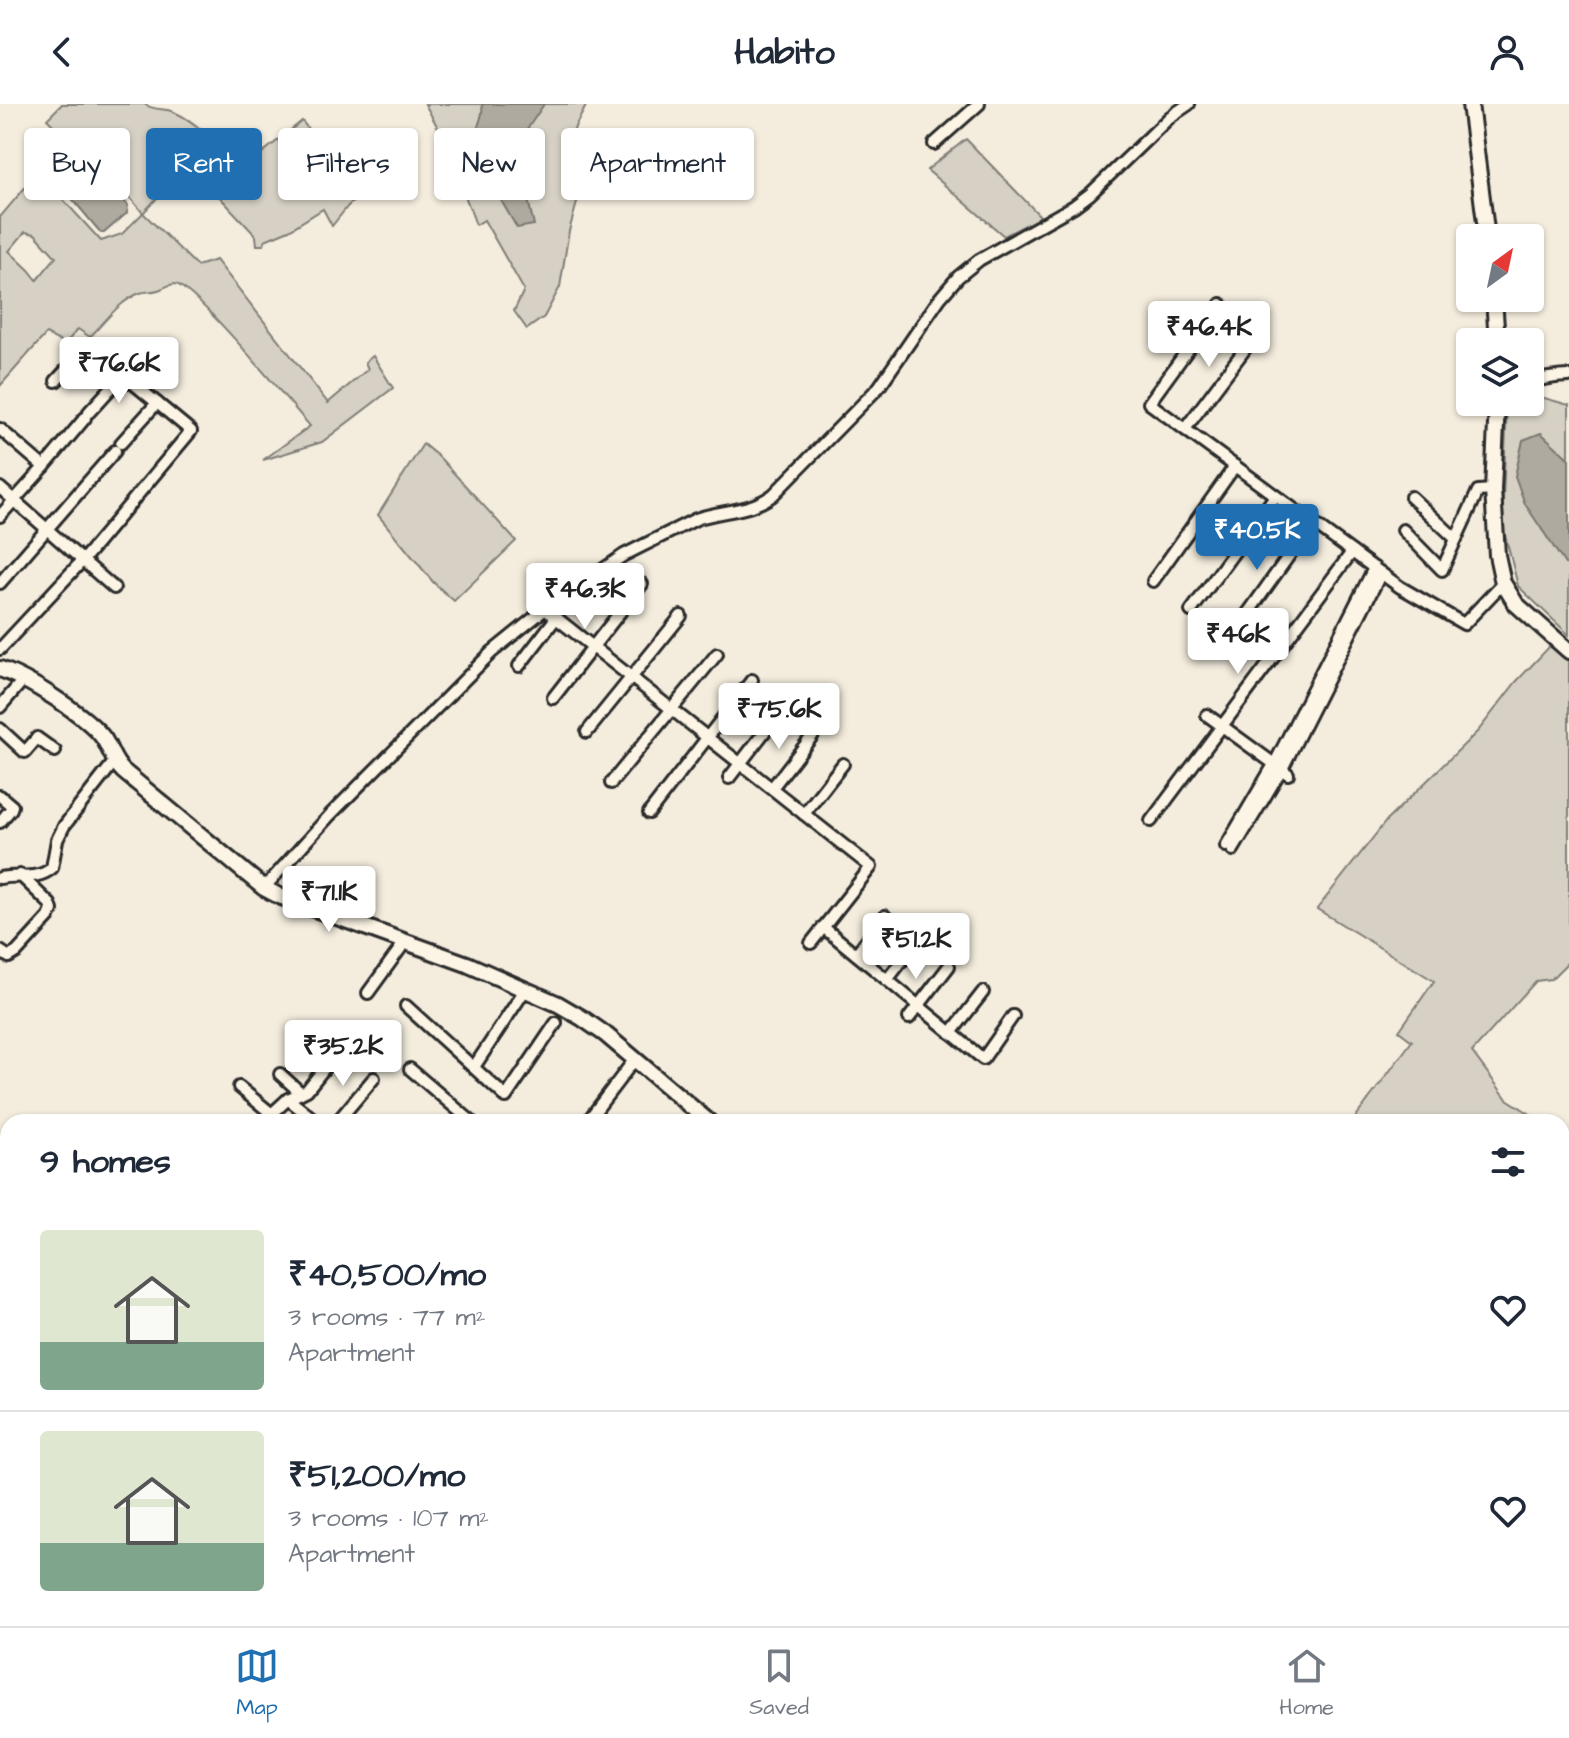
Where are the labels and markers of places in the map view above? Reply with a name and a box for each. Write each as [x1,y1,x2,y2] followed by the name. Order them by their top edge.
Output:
[1144,301,1274,369] pin: ₹46.4K
[54,337,184,405] pin: ₹76.6K
[1192,504,1322,572] pin: ₹40.5K
[520,563,650,631] pin: ₹46.3K
[1191,608,1285,676] pin: ₹46K
[714,683,844,751] pin: ₹75.6K
[264,866,394,934] pin: ₹71.1K
[851,913,981,981] pin: ₹51.2K
[278,1020,408,1088] pin: ₹35.2K

